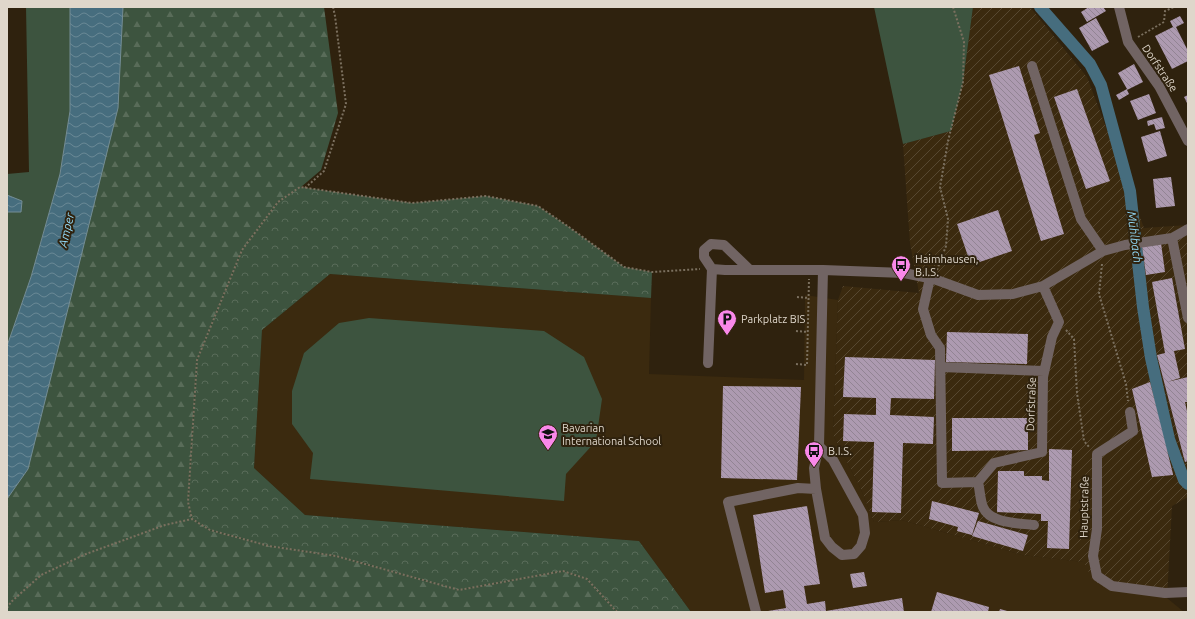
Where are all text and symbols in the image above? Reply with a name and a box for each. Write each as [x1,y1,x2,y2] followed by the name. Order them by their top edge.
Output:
[1140,42,1180,94] street label: Dorfstraße
[1125,210,1145,264] water label: Mühlbach
[56,211,76,249] water label: Amper
[915,253,979,278] place label: Haimhausen, B.I.S.
[890,254,912,282] bus stop icon: Haimhausen, B.I.S.
[716,308,738,336] parking icon: Parkplatz BIS
[741,313,806,325] place label: Parkplatz BIS
[1024,377,1038,431] street label: Dorfstraße
[562,422,661,447] place label: Bavarian International School
[537,423,559,451] school or university icon: Bavarian International School
[803,440,825,468] bus stop icon: B.I.S.
[828,445,852,457] place label: B.I.S.
[1077,476,1091,538] street label: Hauptstraße

